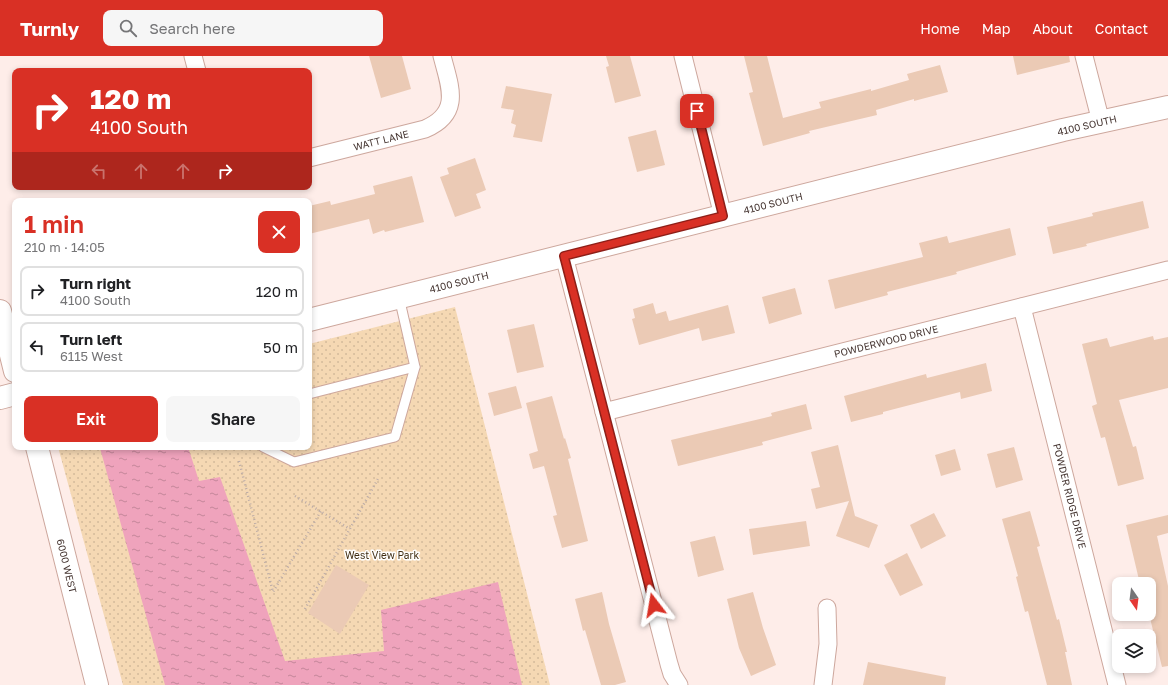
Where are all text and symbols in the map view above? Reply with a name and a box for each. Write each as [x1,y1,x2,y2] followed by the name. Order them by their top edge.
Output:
[103,10,383,46] search box
[20,17,79,40] text: Turnly
[117,17,139,39] icon: search
[149,19,235,37] text: Search here
[920,20,960,37] text: Home
[982,20,1010,37] text: Map
[1032,20,1073,37] text: About
[1095,20,1148,37] text: Contact
[90,82,171,115] text: 120 m
[24,84,76,136] icon: right
[680,94,714,128] pin
[686,100,708,122] icon: arrive
[1056,112,1118,138] street label: 4100 SOUTH
[90,116,188,138] text: 4100 South
[352,127,410,153] street label: WATT LANE
[88,160,110,182] icon: left
[130,160,152,182] icon: ahead
[172,160,194,182] icon: ahead
[214,160,236,182] icon: right
[742,190,804,216] street label: 4100 SOUTH
[24,209,84,238] text: 1 min
[258,211,300,253] button: close
[24,239,105,255] text: 210 m · 14:05
[428,269,490,295] street label: 4100 SOUTH
[60,274,131,292] text: Turn right
[26,280,48,302] icon: right
[256,282,298,300] text: 120 m
[60,292,131,308] text: 4100 South
[833,322,939,360] street label: POWDERWOOD DRIVE
[60,330,122,348] text: Turn left
[26,336,48,358] icon: left
[263,338,298,356] text: 50 m
[60,348,123,364] text: 6115 West
[24,396,158,442] button: Exit
[166,396,300,442] button: Share
[1051,442,1089,550] street label: POWDER RIDGE DRIVE
[54,538,80,594] street label: 6000 WEST
[345,549,419,561] park label: West View Park
[1112,577,1156,621] north arrow
[1112,577,1156,673] map controls
[633,584,675,626] position arrow
[1112,629,1156,673] button: layers

